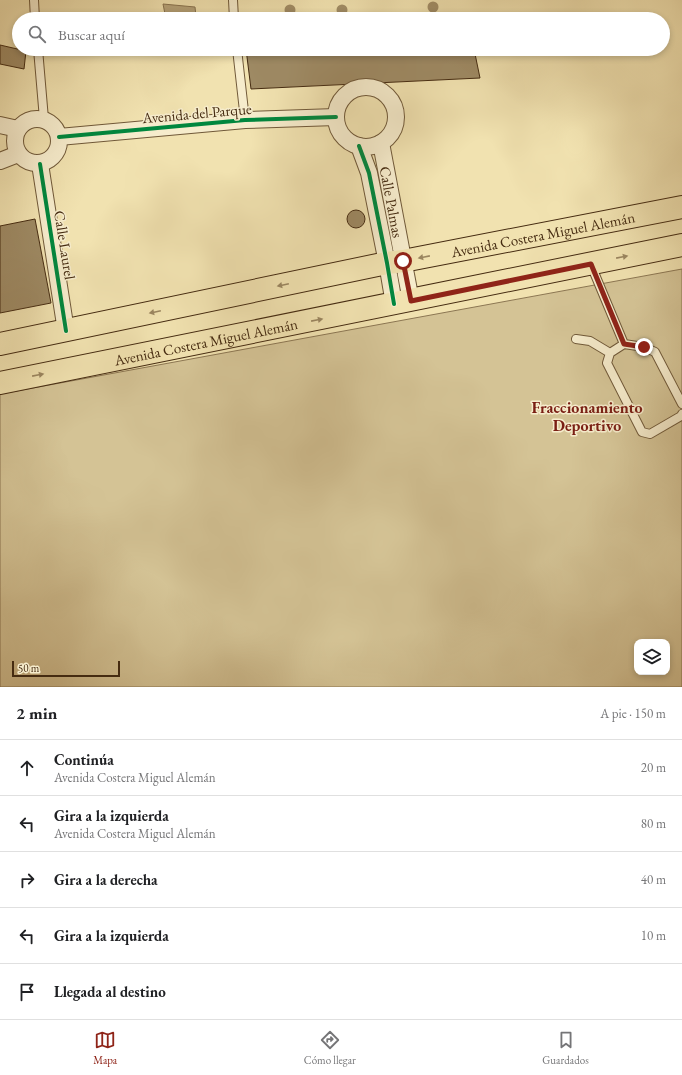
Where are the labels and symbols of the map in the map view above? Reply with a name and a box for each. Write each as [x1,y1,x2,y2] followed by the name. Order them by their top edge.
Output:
[141,99,253,127] street label: Avenida del Parque
[376,165,408,239] street label: Calle Palmas
[448,207,636,261] street label: Avenida Costera Miguel Alemán
[50,209,80,281] street label: Calle Laurel
[394,252,412,270] route start
[418,254,430,260] one-way arrow
[616,254,629,260] one-way arrow
[276,283,289,289] one-way arrow
[149,309,162,315] one-way arrow
[111,314,299,369] street label: Avenida Costera Miguel Alemán
[311,316,323,322] one-way arrow
[635,338,653,356] route end
[32,372,44,378] one-way arrow
[531,397,643,436] district label: Fraccionamiento Deportivo
[12,659,120,678] scale bar

